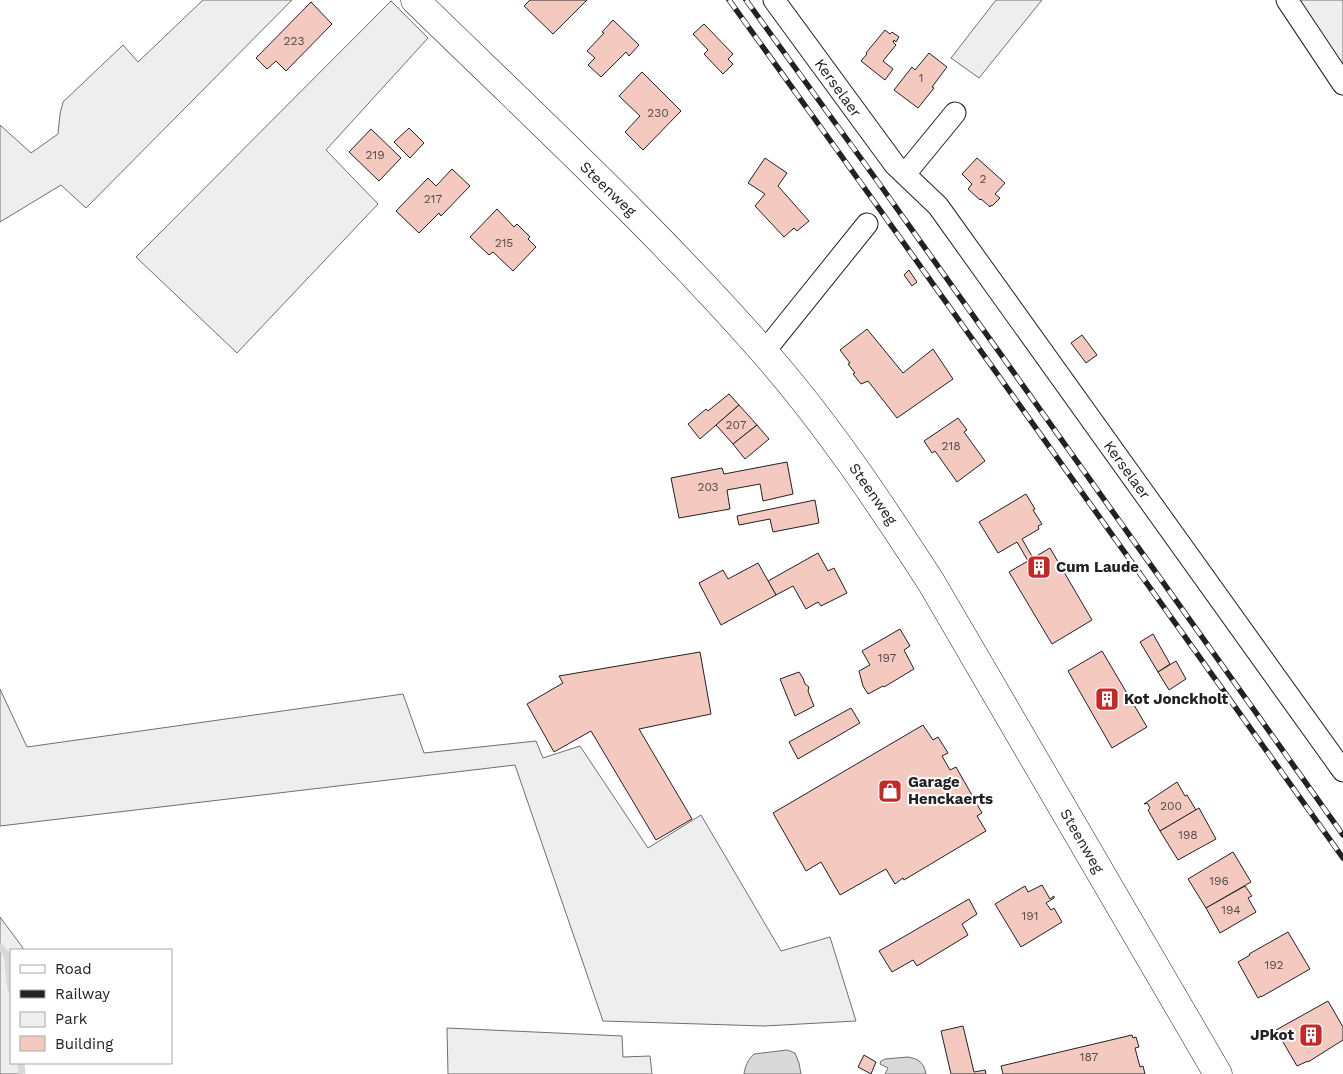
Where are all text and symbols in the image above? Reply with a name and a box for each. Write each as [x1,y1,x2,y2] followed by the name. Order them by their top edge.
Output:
[284,34,305,48] house number: 223
[811,55,865,121] street label: Kerselaer
[919,71,923,85] house number: 1
[647,106,669,120] house number: 230
[365,148,385,162] house number: 219
[576,158,640,220] street label: Steenweg
[980,172,987,186] house number: 2
[424,192,442,206] house number: 217
[495,236,513,250] house number: 215
[726,418,747,432] house number: 207
[1100,437,1154,503] street label: Kerselaer
[941,439,961,453] house number: 218
[845,460,901,528] street label: Steenweg
[697,480,719,494] house number: 203
[1026,554,1052,580] building icon: Cum Laude
[1056,558,1139,576] place label: Cum Laude
[878,651,897,665] house number: 197
[1094,686,1120,712] building icon: Kot Jonckholt
[1124,690,1229,708] place label: Kot Jonckholt
[908,773,993,808] place label: Garage Henckaerts
[877,778,903,804] shop icon: Garage Henckaerts
[1160,799,1182,813] house number: 200
[1056,806,1108,876] street label: Steenweg
[1178,828,1198,842] house number: 198
[1209,874,1229,888] house number: 196
[1221,903,1241,917] house number: 194
[1022,909,1038,923] house number: 191
[10,949,172,1064] legend
[1264,958,1284,972] house number: 192
[55,960,92,978] text: Road
[55,985,110,1003] text: Railway
[55,1010,88,1028] text: Park
[1298,1022,1324,1048] building icon: JPkot
[1250,1026,1294,1044] place label: JPkot
[55,1035,113,1053] text: Building
[1080,1050,1098,1064] house number: 187

